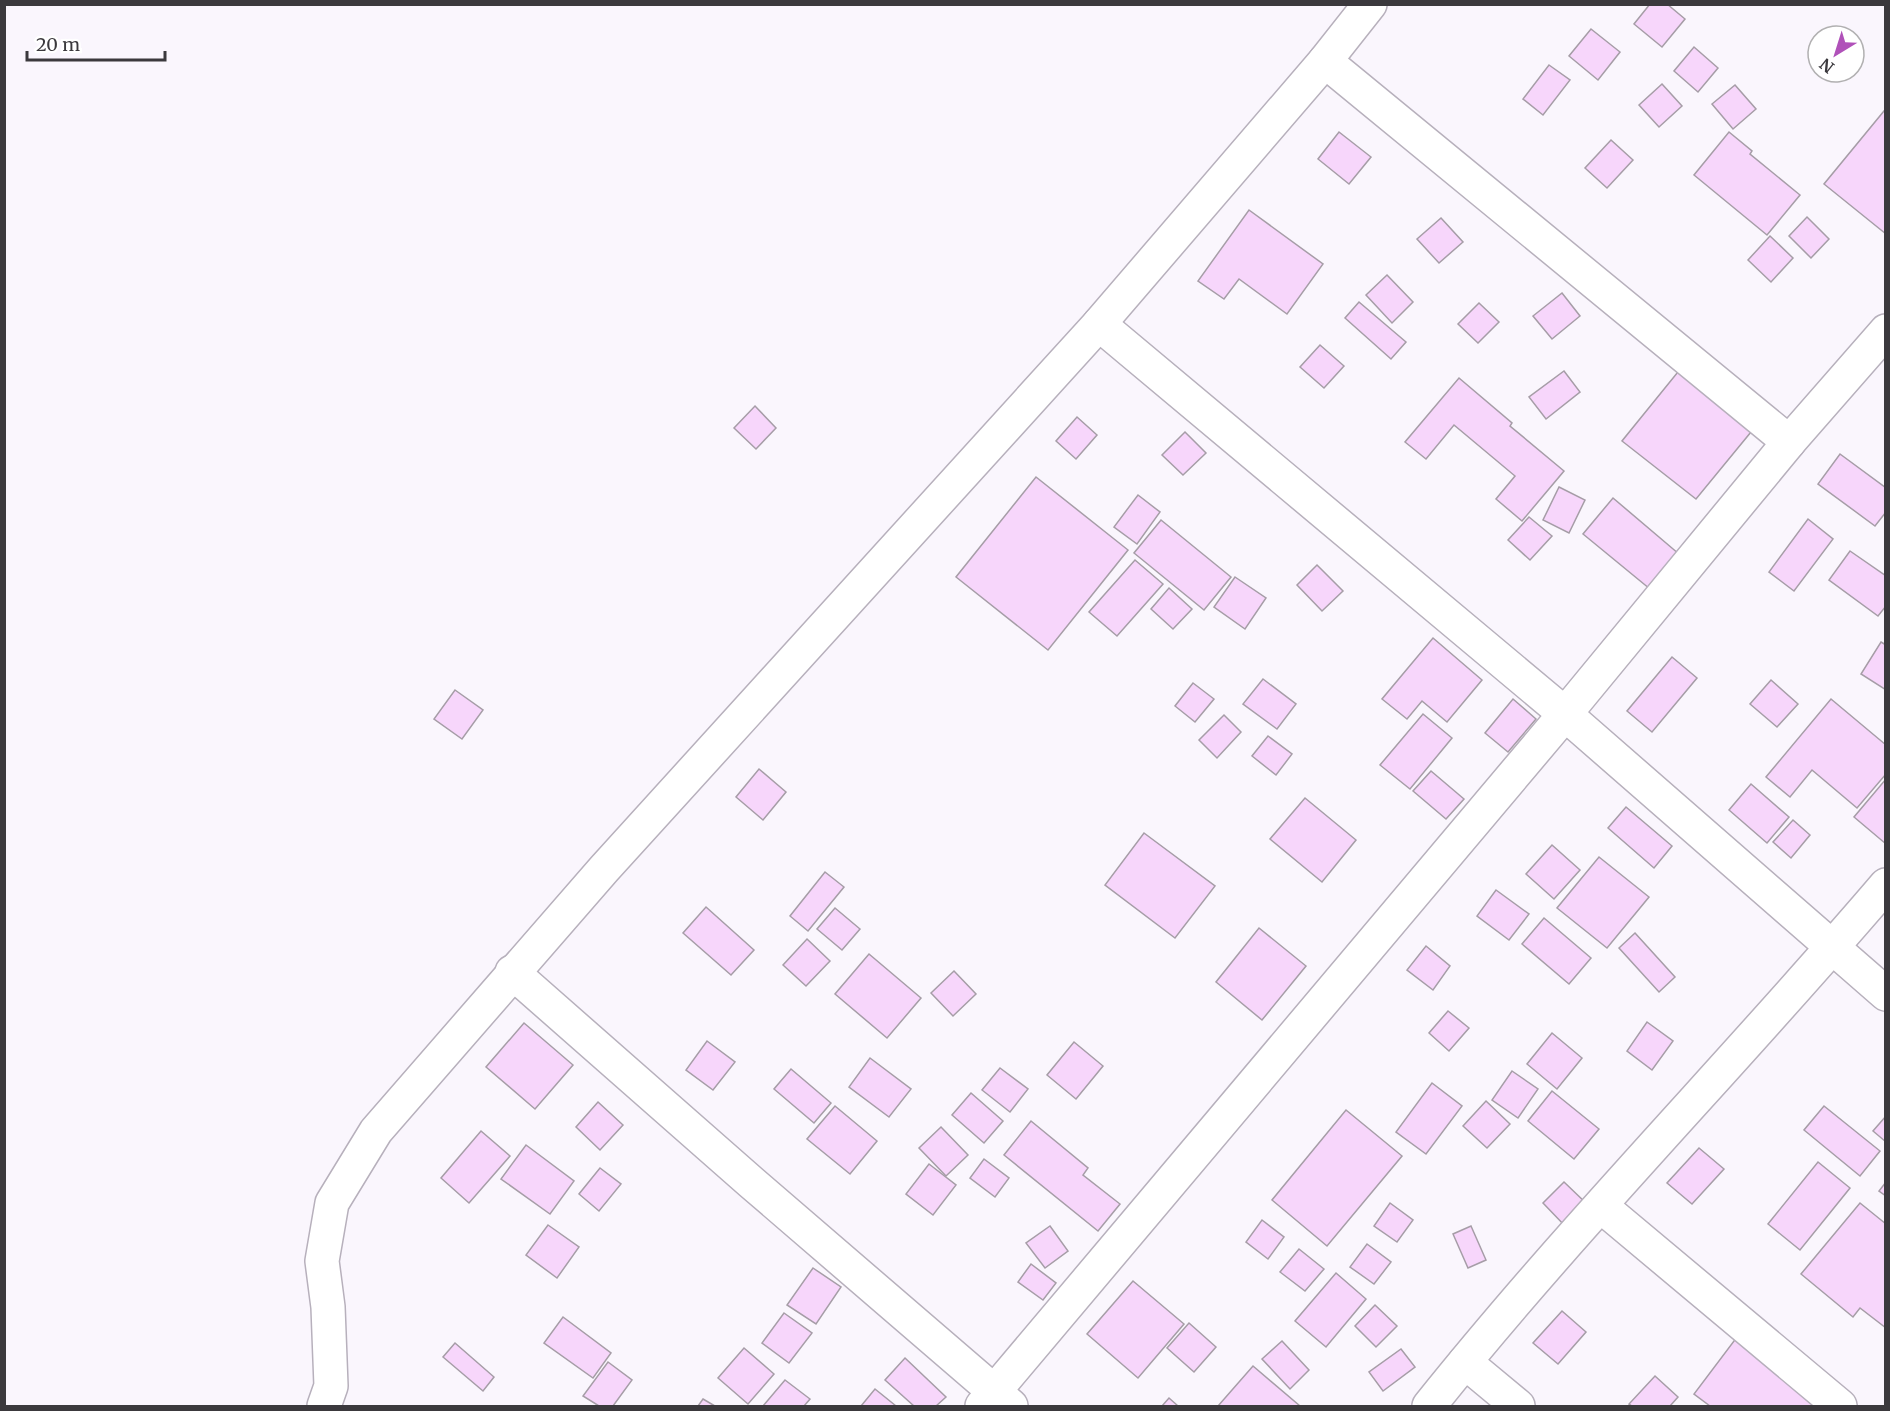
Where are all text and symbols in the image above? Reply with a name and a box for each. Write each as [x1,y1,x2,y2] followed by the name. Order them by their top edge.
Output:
[27,24,165,62] scale bar
[1806,24,1866,84] north arrow
[36,33,80,56] text: 20 m
[1815,54,1838,78] text: N

